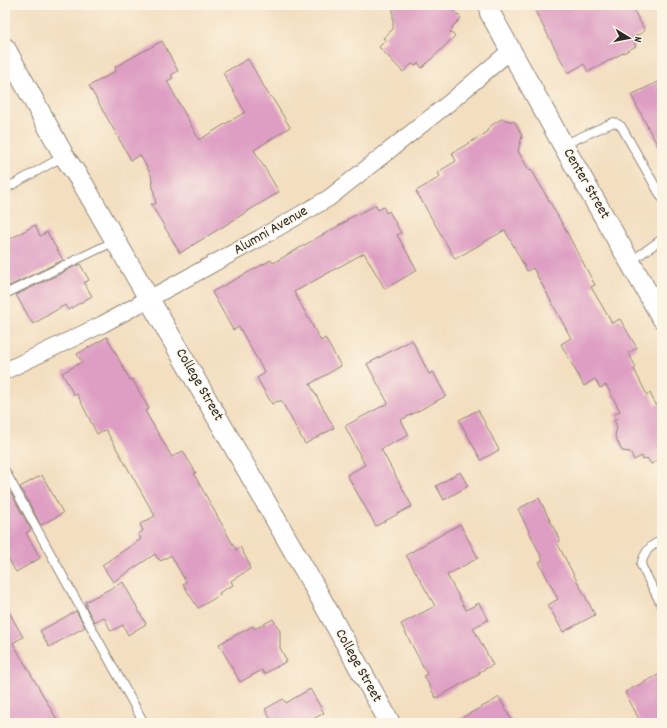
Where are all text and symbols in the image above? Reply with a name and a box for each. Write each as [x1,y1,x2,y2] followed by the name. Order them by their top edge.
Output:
[609,18,649,58] north arrow
[628,35,645,44] text: N
[557,144,615,224] street label: Center Street
[230,201,313,261] street label: Alumni Avenue
[169,344,229,426] street label: College Street
[329,625,387,707] street label: College Street

